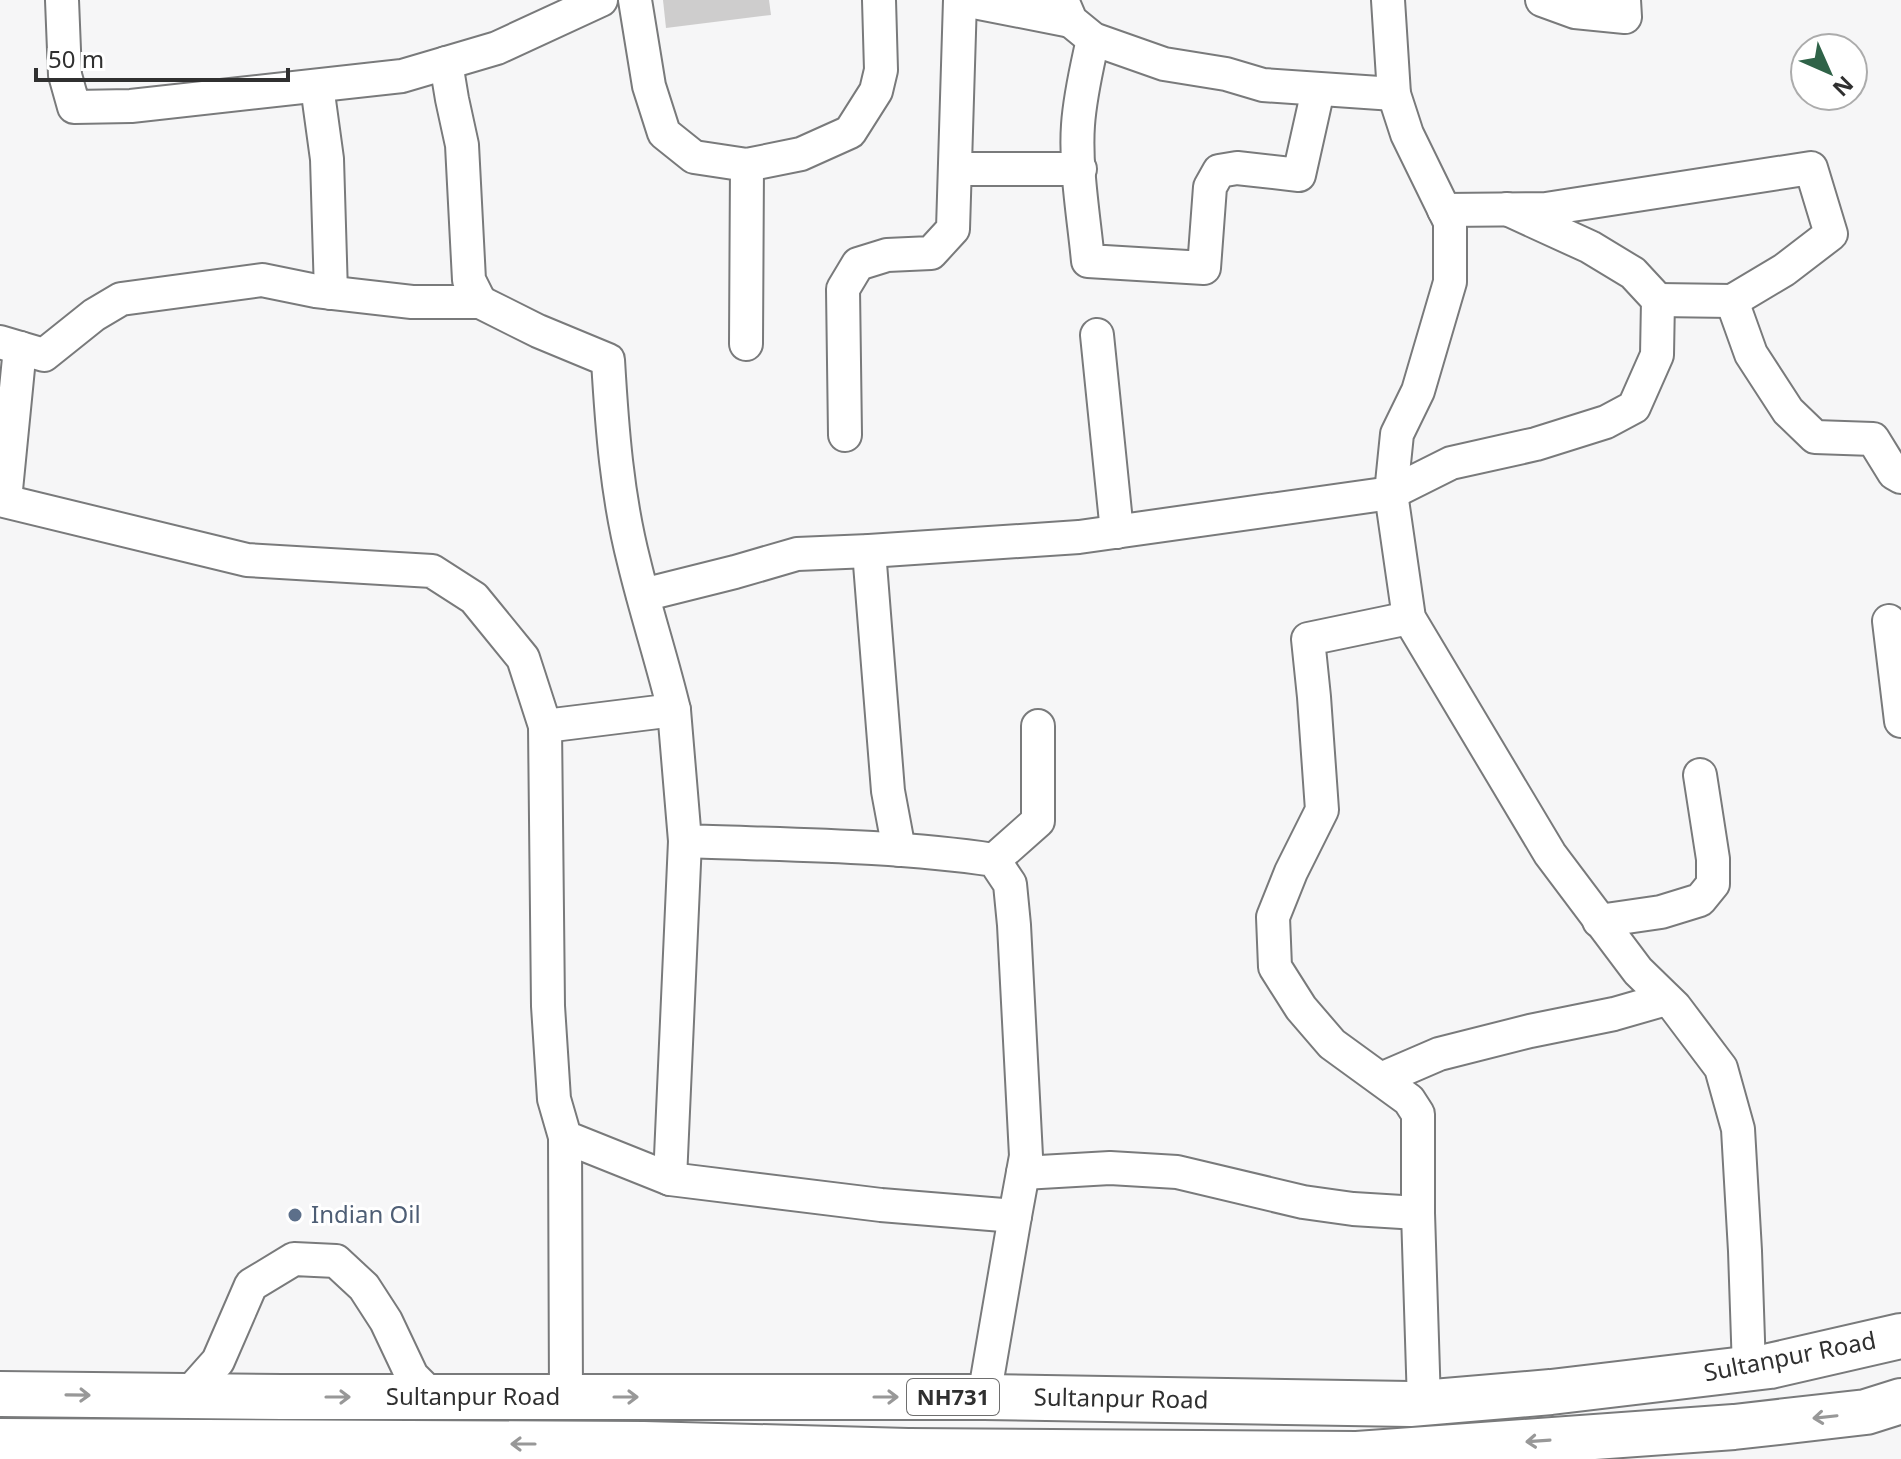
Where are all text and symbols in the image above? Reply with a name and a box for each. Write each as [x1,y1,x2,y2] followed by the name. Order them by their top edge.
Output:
[36,32,288,82] scale bar
[1789,32,1869,112] north arrow
[48,42,104,75] text: 50 m
[1827,70,1861,104] text: N
[311,1197,421,1230] place label: Indian Oil
[286,1206,304,1224] marker: Indian Oil
[1701,1323,1879,1388] street label: Sultanpur Road
[386,1379,560,1412] street label: Sultanpur Road
[907,1379,999,1415] road number: NH731
[1033,1379,1209,1416] street label: Sultanpur Road
[64,1388,91,1403] one-way arrow
[324,1389,351,1405] one-way arrow
[612,1389,639,1405] one-way arrow
[872,1389,899,1405] one-way arrow
[1812,1409,1839,1424] one-way arrow
[1525,1434,1552,1449] one-way arrow
[510,1436,537,1452] one-way arrow

